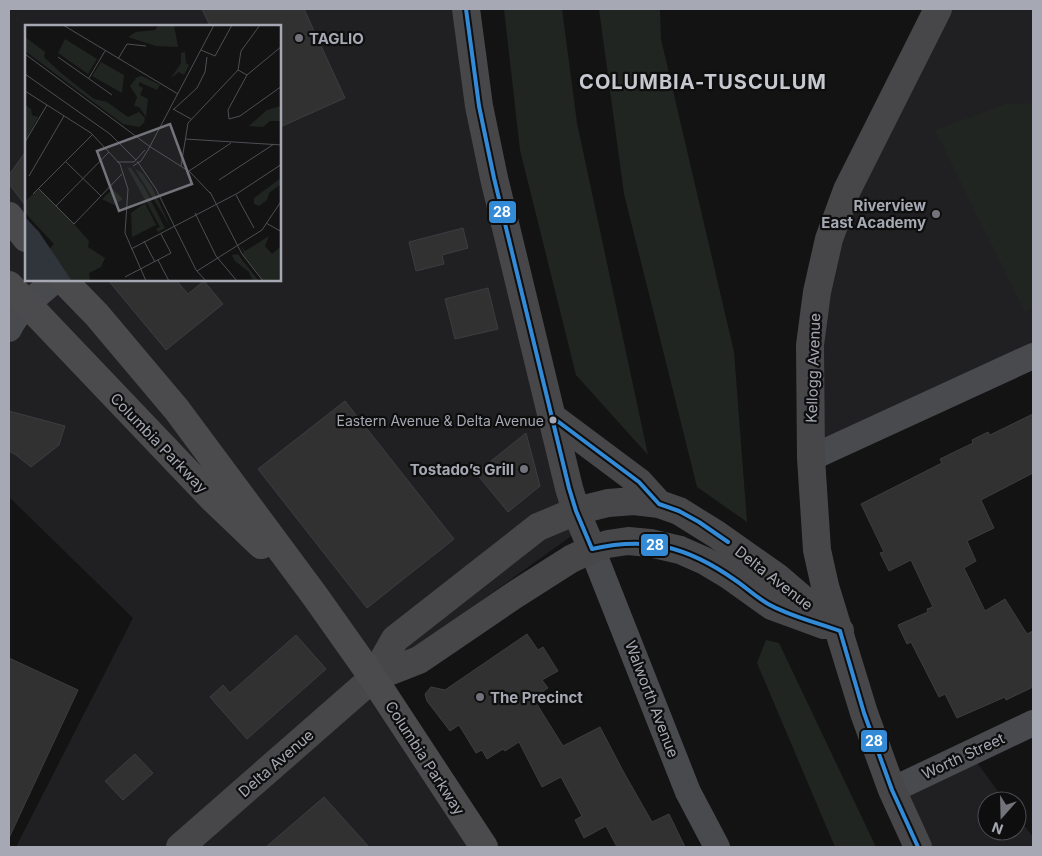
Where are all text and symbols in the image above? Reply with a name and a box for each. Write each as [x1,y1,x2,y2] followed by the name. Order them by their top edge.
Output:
[25,25,281,281] inset map
[309,29,364,48] place label: TAGLIO
[293,32,305,44] marker: TAGLIO
[579,70,827,94] district label: COLUMBIA-TUSCULUM
[821,196,926,232] place label: Riverview East Academy
[488,200,517,224] line badge: 28
[493,203,511,220] text: 28
[930,208,942,220] marker: Riverview East Academy
[802,313,824,423] street label: Kellogg Avenue
[106,389,212,498] street label: Columbia Parkway
[336,412,544,429] place label: Eastern Avenue & Delta Avenue
[548,415,558,425] marker: Eastern Avenue & Delta Avenue
[410,460,514,479] place label: Tostado’s Grill
[518,463,530,475] marker: Tostado’s Grill
[640,533,669,557] line badge: 28
[646,536,664,553] text: 28
[731,542,817,614] street label: Delta Avenue
[621,638,683,760] street label: Walworth Avenue
[490,688,583,707] place label: The Precinct
[474,691,486,703] marker: The Precinct
[381,697,469,819] street label: Columbia Parkway
[234,725,318,801] street label: Delta Avenue
[919,728,1008,783] street label: Worth Street
[860,729,888,753] line badge: 28
[865,732,883,749] text: 28
[977,791,1027,841] north arrow
[989,819,1005,838] text: N

